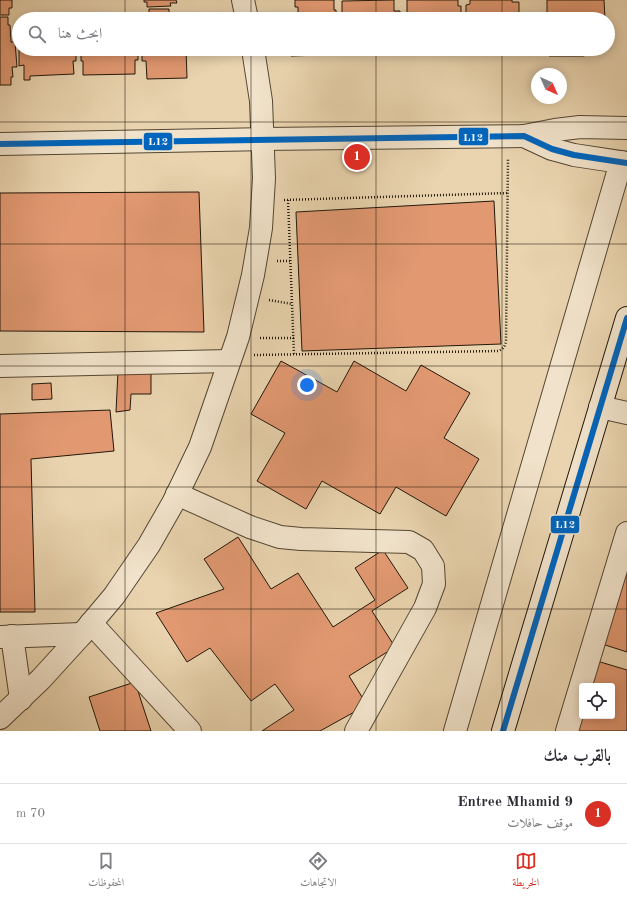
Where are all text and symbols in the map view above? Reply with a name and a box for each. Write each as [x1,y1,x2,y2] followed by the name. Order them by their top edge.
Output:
[12,12,615,56] search box
[26,23,48,45] icon: search
[58,27,102,42] text: ابحث هنا
[531,68,567,104] north arrow
[458,127,489,146] line badge: L12
[143,132,173,151] line badge: L12
[463,133,483,144] text: L12
[148,137,168,148] text: L12
[344,142,370,172] pin: 1
[297,375,317,395] your location
[550,515,580,534] line badge: L12
[555,520,575,531] text: L12
[579,683,615,719] map controls
[579,683,615,719] button: locate
[543,748,611,765] text: بالقرب منك
[457,795,573,810] text: Entree Mhamid 9
[16,807,45,820] text: 70 m
[594,807,602,820] text: 1
[507,817,573,830] text: موقف حافلات
[88,850,124,893] tab: المحفوظات
[300,850,337,893] tab: الاتجاهات
[512,850,539,893] tab: الخريطة

